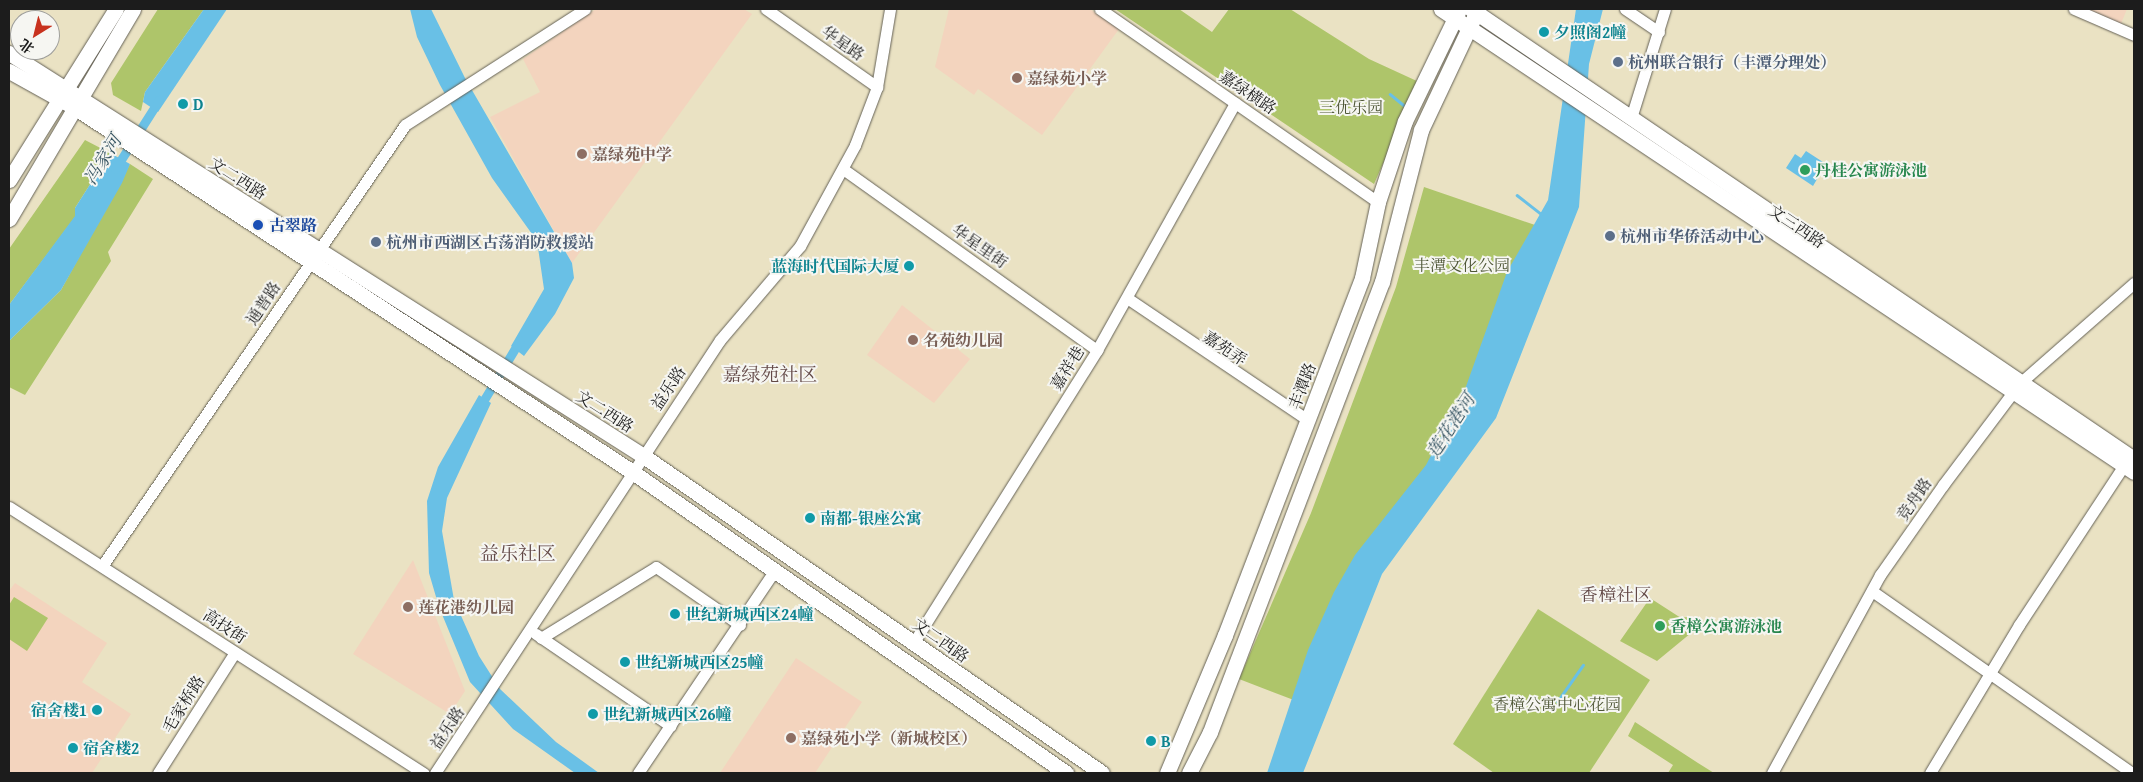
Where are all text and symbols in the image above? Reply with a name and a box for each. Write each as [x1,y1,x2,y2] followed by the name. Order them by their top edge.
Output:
[10,10,60,60] north arrow
[818,21,868,65] street label: 华星路
[1554,22,1626,42] place label: 夕照阁2幢
[1538,26,1550,38] marker: 夕照阁2幢
[15,34,38,59] text: 北
[1628,52,1836,72] place label: 杭州联合银行（丰潭分理处）
[1612,56,1624,68] marker: 杭州联合银行（丰潭分理处）
[1216,66,1280,118] street label: 嘉绿横路
[1027,68,1107,88] place label: 嘉绿苑小学
[1011,72,1023,84] marker: 嘉绿苑小学
[193,94,203,114] place label: D
[1319,97,1383,117] park label: 三优乐园
[177,98,189,110] marker: D
[80,131,126,189] water label: 冯家河
[592,144,672,164] place label: 嘉绿苑中学
[576,148,588,160] marker: 嘉绿苑中学
[206,153,270,203] street label: 文二西路
[1815,160,1927,180] place label: 丹桂公寓游泳池
[1799,164,1811,176] marker: 丹桂公寓游泳池
[1765,200,1829,252] street label: 文三西路
[269,215,317,235] place label: 古翠路
[251,218,265,232] marker: 古翠路
[948,220,1012,272] street label: 华星里街
[1620,226,1764,246] place label: 杭州市华侨活动中心
[1604,230,1616,242] marker: 杭州市华侨活动中心
[386,232,594,252] place label: 杭州市西湖区古荡消防救援站
[370,236,382,248] marker: 杭州市西湖区古荡消防救援站
[1414,255,1510,275] park label: 丰潭文化公园
[771,256,899,276] place label: 蓝海时代国际大厦
[903,260,915,272] marker: 蓝海时代国际大厦
[242,278,284,328] street label: 通普路
[1200,327,1250,369] street label: 嘉苑弄
[923,330,1003,350] place label: 名苑幼儿园
[907,334,919,346] marker: 名苑幼儿园
[1046,343,1088,393] street label: 嘉祥巷
[1284,360,1320,412] street label: 丰潭路
[647,363,689,413] street label: 益乐路
[723,364,817,386] district label: 嘉绿苑社区
[573,386,637,436] street label: 文二西路
[1422,390,1480,462] water label: 莲花港河
[1892,474,1936,524] street label: 竞舟路
[820,508,922,528] place label: 南都-银座公寓
[804,512,816,524] marker: 南都-银座公寓
[480,543,556,565] district label: 益乐社区
[1580,584,1652,606] district label: 香樟社区
[418,597,514,617] place label: 莲花港幼儿园
[402,601,414,613] marker: 莲花港幼儿园
[685,604,814,624] place label: 世纪新城西区24幢
[200,605,250,647] street label: 高技街
[669,608,681,620] marker: 世纪新城西区24幢
[909,614,973,666] street label: 文二西路
[1670,616,1782,636] place label: 香樟公寓游泳池
[1654,620,1666,632] marker: 香樟公寓游泳池
[635,652,764,672] place label: 世纪新城西区25幢
[619,656,631,668] marker: 世纪新城西区25幢
[158,672,208,736] street label: 毛家桥路
[1493,694,1621,714] park label: 香樟公寓中心花园
[31,700,87,720] place label: 宿舍楼1
[426,703,468,753] street label: 益乐路
[91,704,103,716] marker: 宿舍楼1
[603,704,732,724] place label: 世纪新城西区26幢
[587,708,599,720] marker: 世纪新城西区26幢
[801,728,977,748] place label: 嘉绿苑小学（新城校区）
[1161,731,1171,751] place label: B
[785,732,797,744] marker: 嘉绿苑小学（新城校区）
[1145,735,1157,747] marker: B
[83,738,139,758] place label: 宿舍楼2
[67,742,79,754] marker: 宿舍楼2

